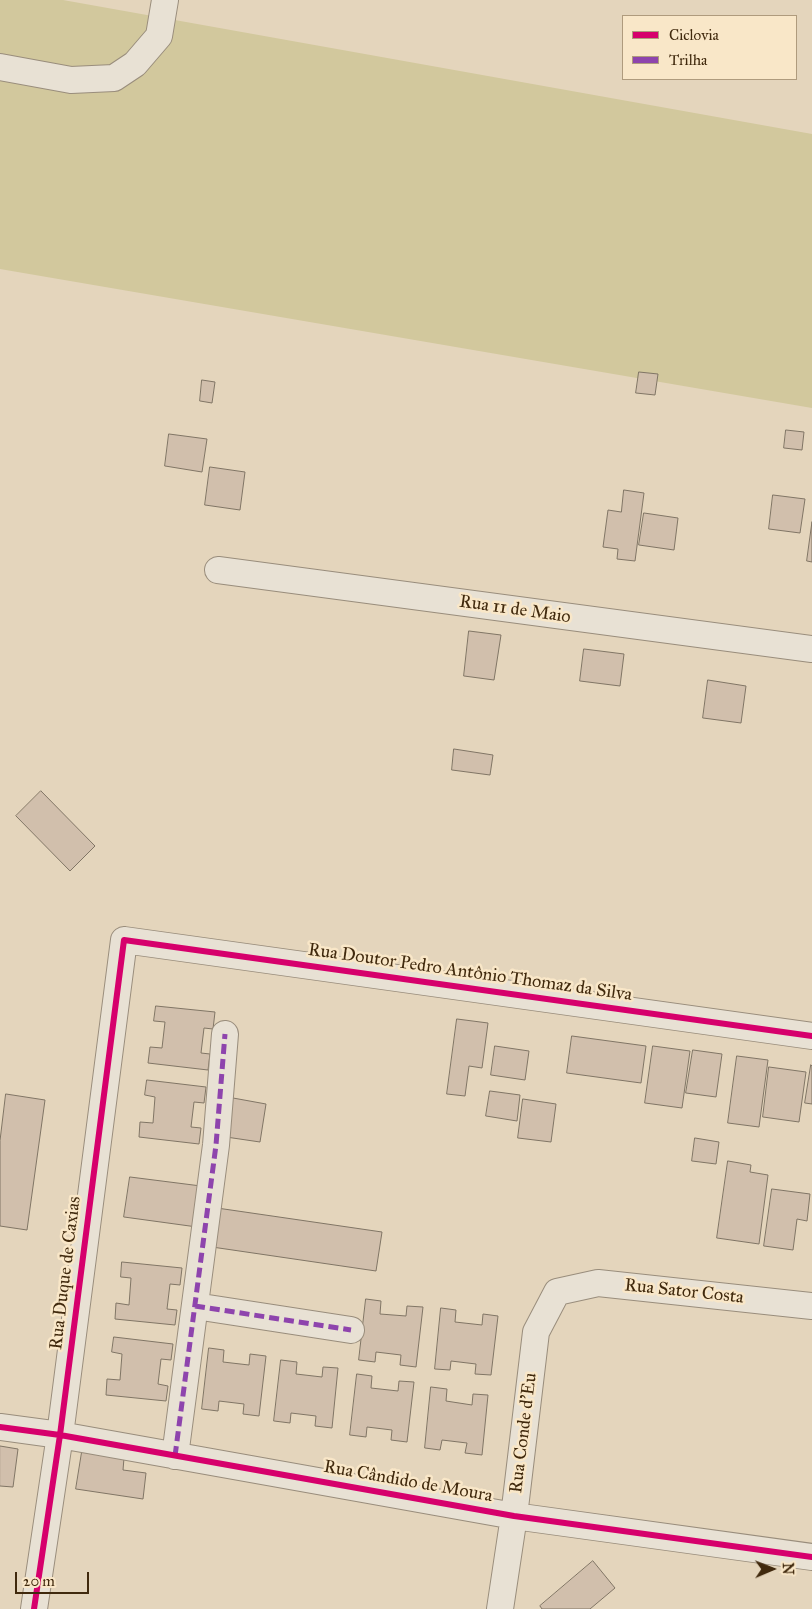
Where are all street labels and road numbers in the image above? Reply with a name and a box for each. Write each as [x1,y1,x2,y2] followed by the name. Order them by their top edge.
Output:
[458,591,572,629] street label: Rua 11 de Maio
[307,940,633,1006] street label: Rua Doutor Pedro Antônio Thomaz da Silva
[46,1195,86,1351] street label: Rua Duque de Caxias
[623,1275,745,1309] street label: Rua Sator Costa
[506,1372,542,1494] street label: Rua Conde d'Eu
[322,1457,494,1507] street label: Rua Cândido de Moura

